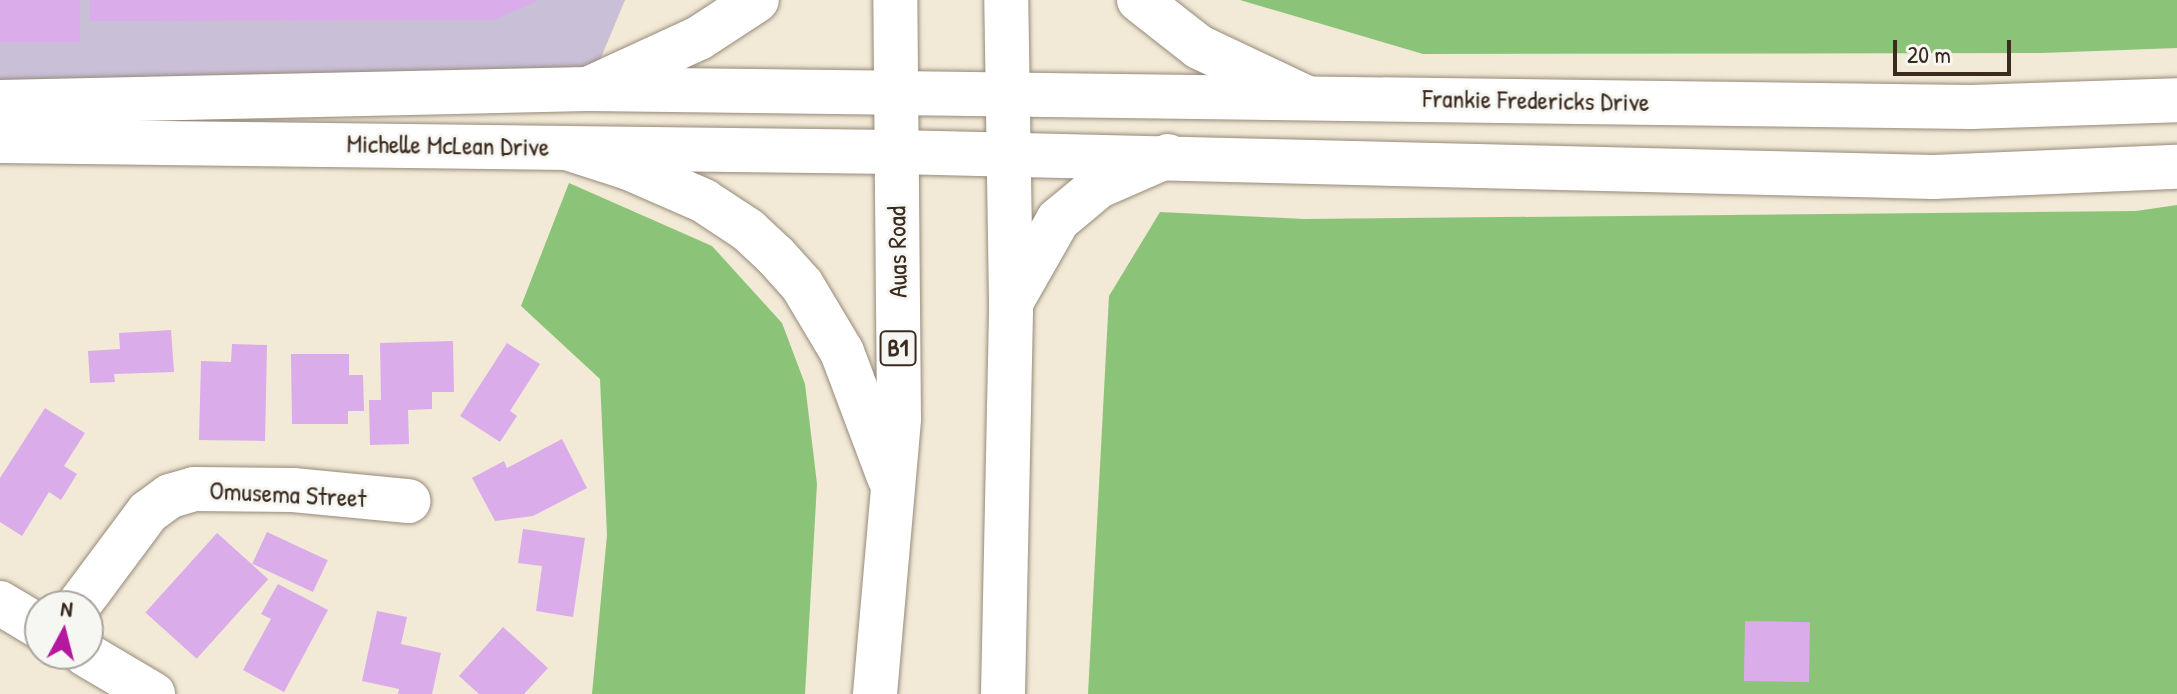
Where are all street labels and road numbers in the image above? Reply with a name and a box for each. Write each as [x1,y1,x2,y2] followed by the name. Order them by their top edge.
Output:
[1422,82,1650,118] street label: Frankie Fredericks Drive
[346,128,550,162] street label: Michelle McLean Drive
[881,206,913,298] street label: Auas Road
[878,328,918,368] road number: B1
[209,474,367,514] street label: Omusema Street

